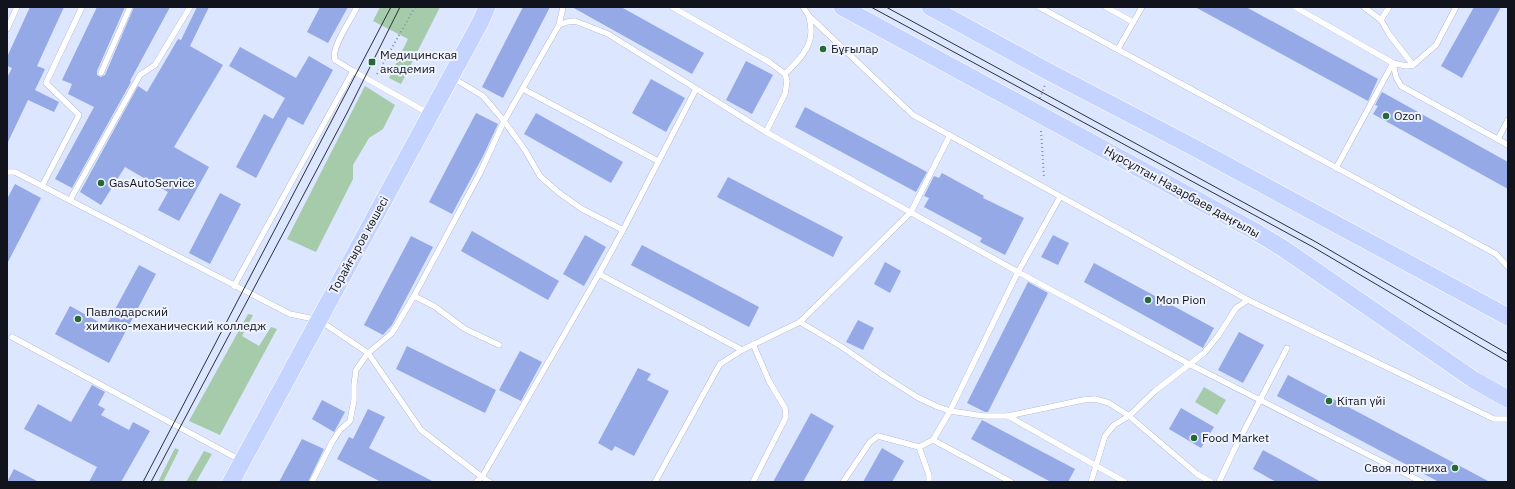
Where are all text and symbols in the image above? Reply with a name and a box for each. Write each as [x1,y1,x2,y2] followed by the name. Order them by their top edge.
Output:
[831,41,879,56] place label: Бұғылар
[818,44,828,54] marker: Бұғылар
[380,47,457,76] place label: Медицинская академия
[367,57,377,67] marker: Медицинская академия
[1394,108,1421,123] place label: Ozon
[1381,111,1391,121] marker: Ozon
[1102,142,1263,241] street label: Нұрсұлтан Назарбаев даңғылы
[109,175,195,190] place label: GasAutoService
[96,178,106,188] marker: GasAutoService
[326,194,392,296] street label: Торайғыров көшесі
[1156,292,1206,307] place label: Mon Pion
[1143,295,1153,305] marker: Mon Pion
[86,304,266,333] place label: Павлодарский химико-механический колледж
[73,314,83,324] marker: Павлодарский химико-механический колледж
[1337,393,1385,408] place label: Кітап үйі
[1324,396,1334,406] marker: Кітап үйі
[1202,430,1269,445] place label: Food Market
[1189,433,1199,443] marker: Food Market
[1364,460,1448,475] place label: Своя портниха
[1450,463,1460,473] marker: Своя портниха

